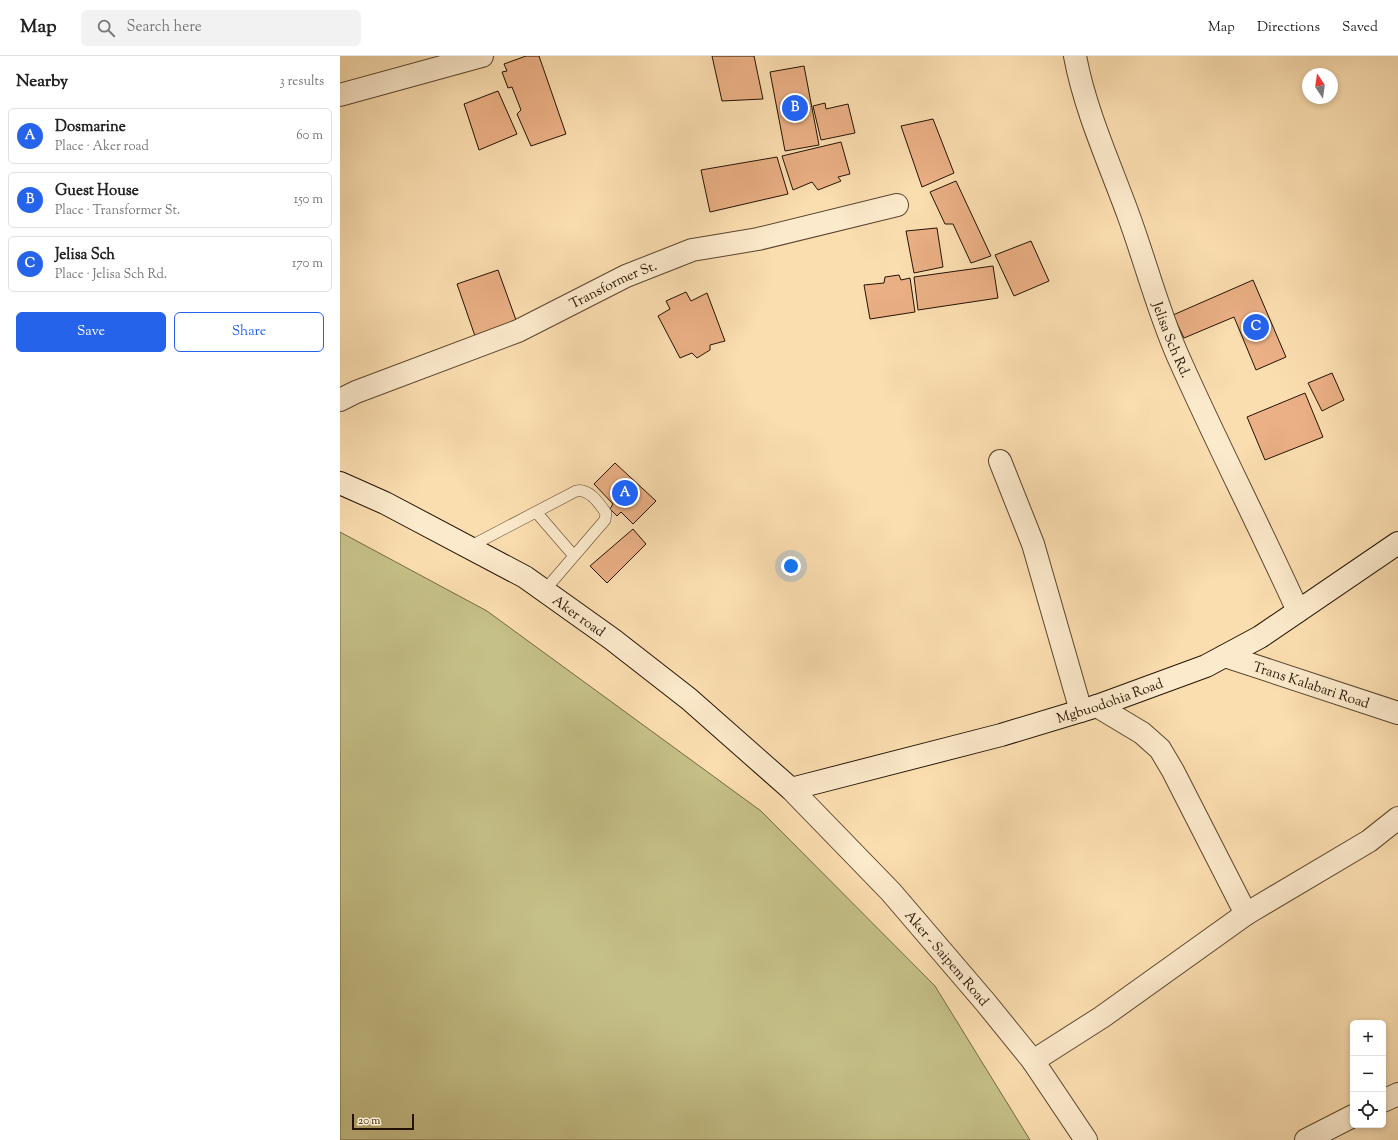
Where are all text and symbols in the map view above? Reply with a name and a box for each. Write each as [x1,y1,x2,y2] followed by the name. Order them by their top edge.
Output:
[81,10,361,46] search box
[20,14,57,41] text: Map
[95,17,117,39] icon: search
[127,17,202,38] text: Search here
[1208,18,1235,38] text: Map
[1257,18,1320,38] text: Directions
[1342,18,1378,38] text: Saved
[1302,68,1338,104] north arrow
[16,70,68,94] text: Nearby
[279,73,324,91] text: 3 results
[782,93,808,123] pin: B
[55,117,126,138] text: Dosmarine
[25,127,35,145] text: A
[296,127,323,145] text: 60 m
[55,138,149,156] text: Place · Aker road
[55,181,139,202] text: Guest House
[26,191,34,209] text: B
[294,191,323,209] text: 150 m
[55,202,180,220] text: Place · Transformer St.
[55,245,115,266] text: Jelisa Sch
[25,255,35,273] text: C
[292,255,323,273] text: 170 m
[567,257,660,315] street label: Transformer St.
[55,266,167,284] text: Place · Jelisa Sch Rd.
[1146,299,1194,382] street label: Jelisa Sch Rd.
[16,312,166,352] button: Save
[174,312,324,352] button: Share
[1243,312,1269,342] pin: C
[612,478,638,508] pin: A
[781,556,801,576] your location
[547,591,608,643] street label: Aker road
[1250,658,1372,715] street label: Trans Kalabari Road
[1055,675,1166,730] street label: Mgbuodohia Road
[899,907,992,1011] street label: Aker - Saipem Road
[1350,1020,1386,1128] map controls
[1350,1020,1386,1056] button: +
[1350,1056,1386,1092] button: −
[1350,1092,1386,1128] button: locate
[352,1112,414,1131] scale bar
[358,1113,380,1129] text: 20 m

